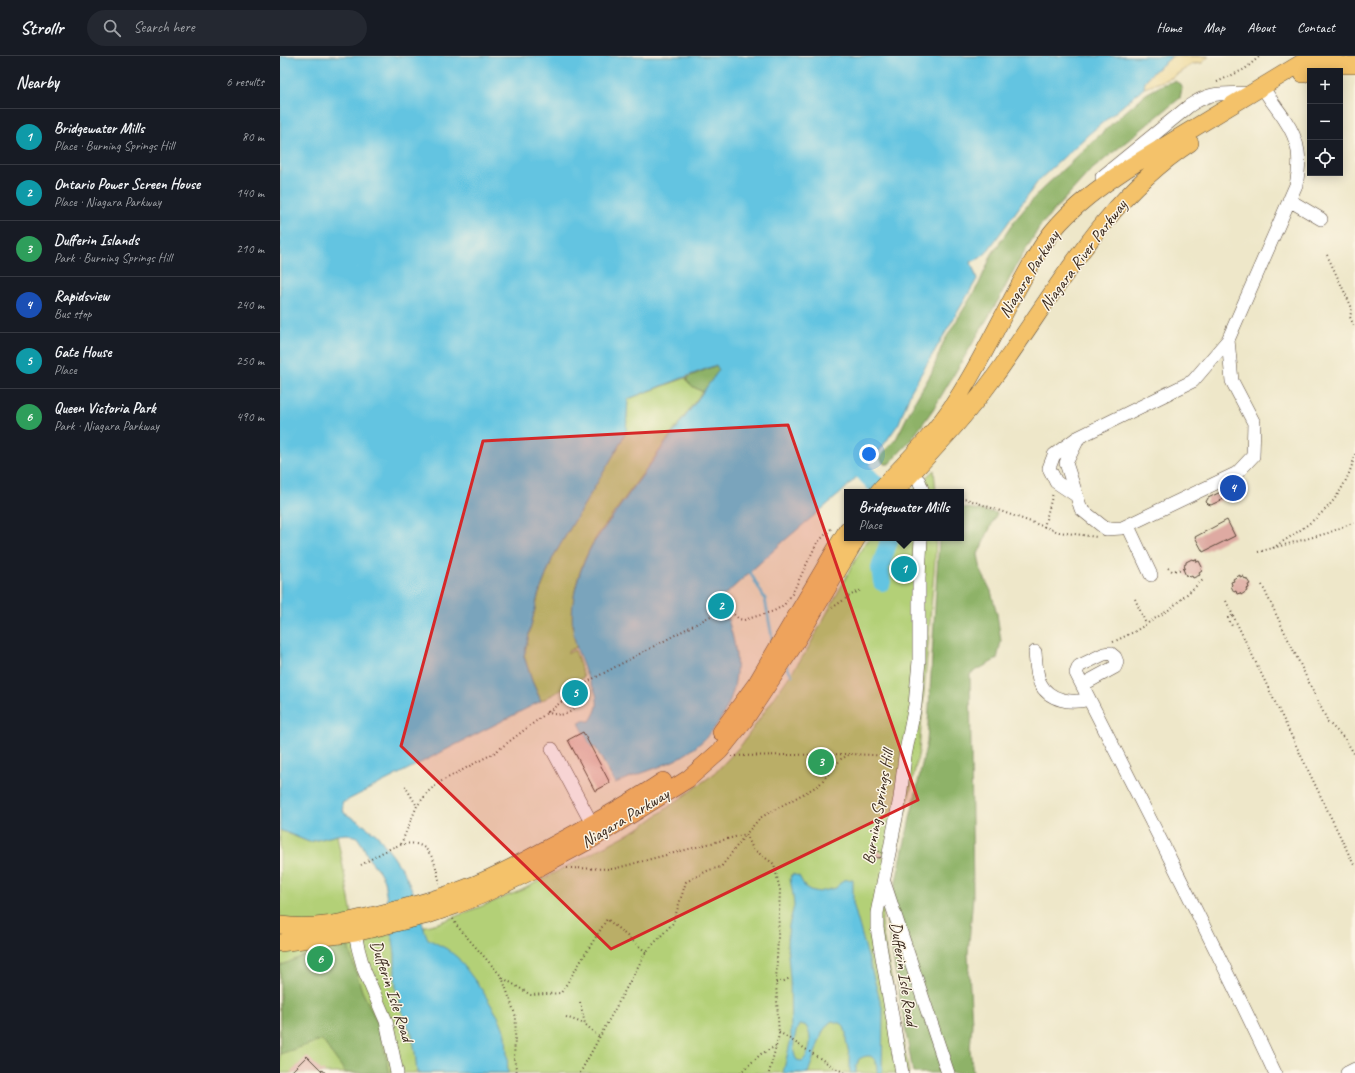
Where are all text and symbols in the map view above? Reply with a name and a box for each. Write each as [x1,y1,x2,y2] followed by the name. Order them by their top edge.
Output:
[87,10,367,46] search box
[20,16,63,40] text: Strollr
[101,17,123,39] icon: search
[133,18,195,37] text: Search here
[1156,19,1182,36] text: Home
[1204,19,1225,36] text: Map
[1247,19,1275,36] text: About
[1297,19,1335,36] text: Contact
[1307,68,1343,176] map controls
[1307,68,1343,104] button: +
[16,72,59,93] text: Nearby
[226,74,264,90] text: 6 results
[1307,104,1343,140] button: −
[54,119,144,138] text: Bridgewater Mills
[26,129,32,145] text: 1
[242,129,264,145] text: 80 m
[54,138,174,154] text: Place · Burning Springs Hill
[1307,140,1343,176] button: locate
[54,175,200,194] text: Ontario Power Screen House
[26,185,32,201] text: 2
[236,185,264,201] text: 140 m
[54,194,161,210] text: Place · Niagara Parkway
[1034,194,1132,315] street label: Niagara River Parkway
[994,225,1065,322] street label: Niagara Parkway
[54,231,139,250] text: Dufferin Islands
[26,241,32,257] text: 3
[236,241,264,257] text: 210 m
[54,250,172,266] text: Park · Burning Springs Hill
[54,287,109,306] text: Rapidsview
[26,297,32,313] text: 4
[236,297,264,313] text: 240 m
[54,306,91,322] text: Bus stop
[54,343,112,362] text: Gate House
[26,353,32,369] text: 5
[236,353,264,369] text: 250 m
[54,362,77,378] text: Place
[54,399,156,418] text: Queen Victoria Park
[26,409,32,425] text: 6
[236,409,264,425] text: 490 m
[54,418,159,434] text: Park · Niagara Parkway
[859,444,879,464] your location
[1220,473,1246,503] pin: 4
[844,489,964,541] popup
[859,498,949,517] text: Bridgewater Mills
[859,517,882,533] text: Place
[891,554,917,584] pin: 1
[708,591,734,621] pin: 2
[562,678,588,708] pin: 5
[858,745,899,866] street label: Burning Springs Hill
[808,747,834,777] pin: 3
[577,783,674,852] street label: Niagara Parkway
[885,921,923,1031] street label: Dufferin Isle Road
[366,938,419,1047] street label: Dufferin Isle Road
[307,944,333,974] pin: 6

